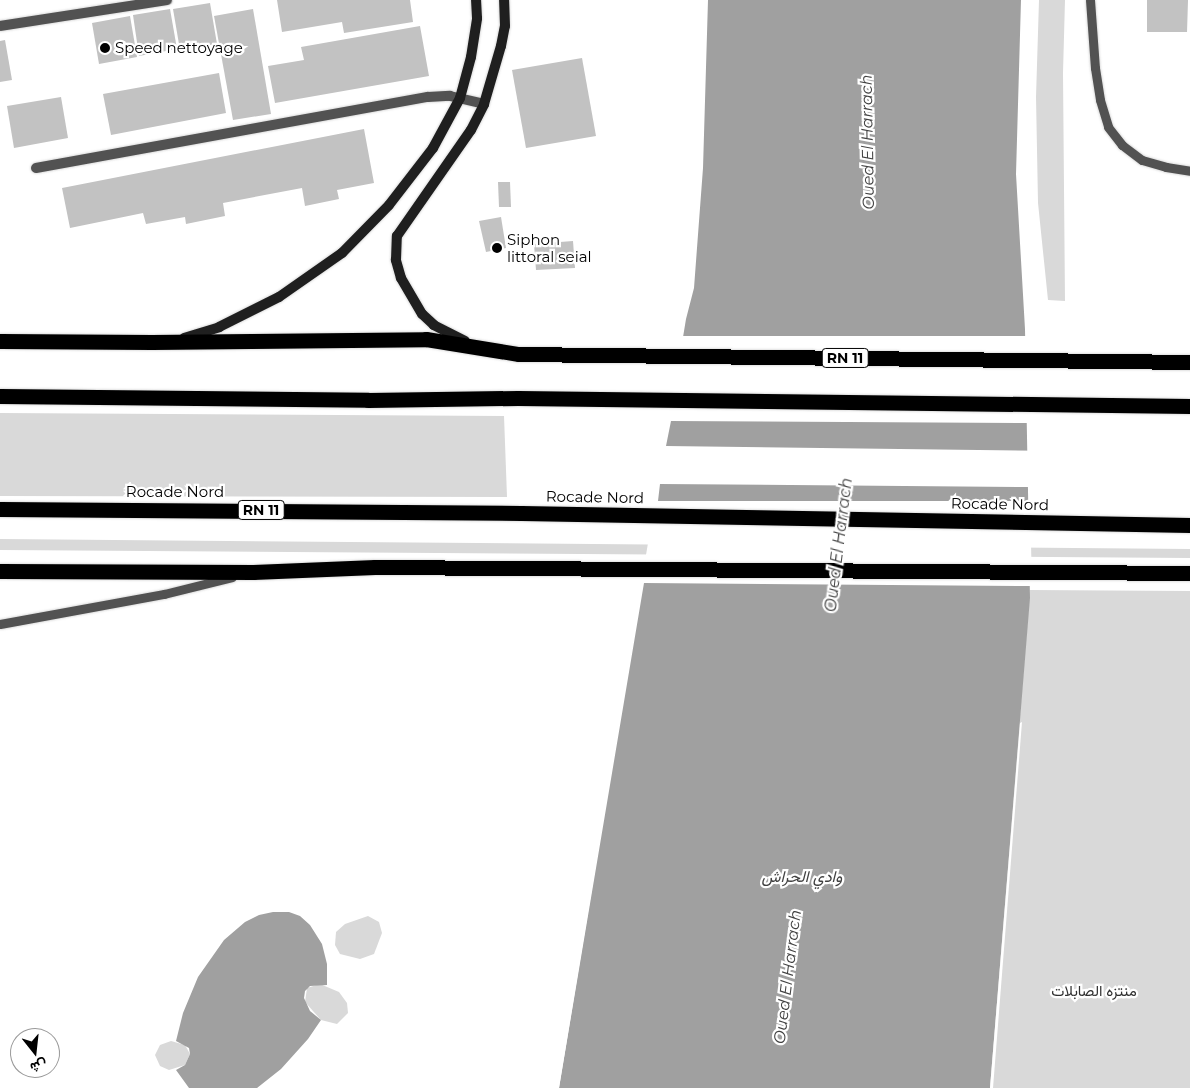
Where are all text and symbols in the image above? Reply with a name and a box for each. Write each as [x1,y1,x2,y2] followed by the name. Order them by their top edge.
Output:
[115,39,243,57] place label: Speed nettoyage
[99,42,111,54] marker: Speed nettoyage
[857,74,879,210] water label: Oued El Harrach
[507,230,592,265] place label: Siphon littoral seial
[491,242,503,254] marker: Siphon littoral seial
[821,346,869,369] road number: RN 11
[821,477,857,613] water label: Oued El Harrach
[126,483,224,501] street label: Rocade Nord
[546,487,644,507] street label: Rocade Nord
[951,494,1049,514] street label: Rocade Nord
[237,498,285,522] road number: RN 11
[762,867,842,887] water label: وادي الحراش
[770,909,806,1045] water label: Oued El Harrach
[1051,982,1137,1000] park label: منتزه الصابلات
[10,1028,60,1078] north arrow
[28,1055,49,1077] text: ش

